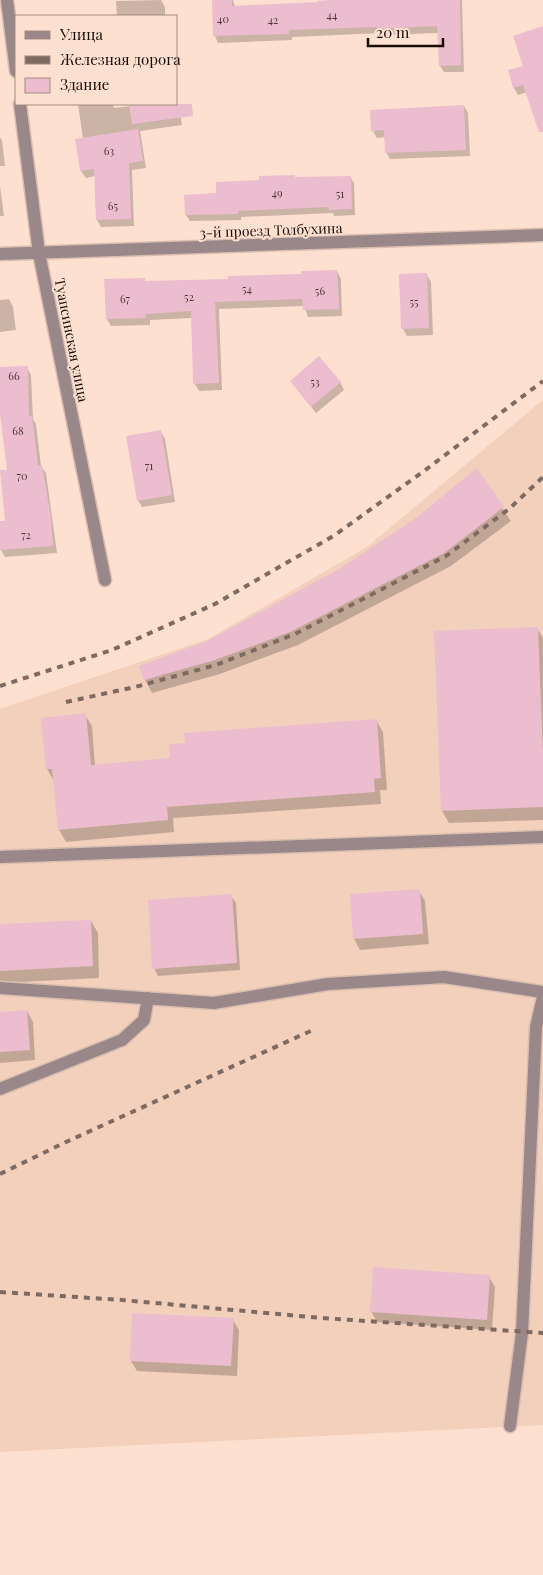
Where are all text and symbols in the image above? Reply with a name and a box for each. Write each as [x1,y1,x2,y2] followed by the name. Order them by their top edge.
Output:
[327,7,338,22] house number: 44
[217,11,229,26] house number: 40
[268,12,278,27] house number: 42
[15,15,178,105] legend
[368,15,443,47] scale bar
[376,22,410,42] text: 20 m
[59,24,103,44] text: Улица
[60,49,181,69] text: Железная дорога
[60,74,109,94] text: Здание
[104,143,114,158] house number: 63
[271,185,283,200] house number: 49
[336,186,344,201] house number: 51
[108,198,119,213] house number: 65
[199,218,343,242] street label: 3-й проезд Толбухина
[51,276,93,404] street label: Туапсинская улица
[242,281,253,296] house number: 54
[315,283,325,298] house number: 56
[184,289,194,304] house number: 52
[120,291,131,306] house number: 67
[409,294,419,309] house number: 55
[8,368,20,383] house number: 66
[310,374,320,389] house number: 53
[12,423,24,438] house number: 68
[145,458,153,473] house number: 71
[16,468,28,483] house number: 70
[21,527,31,542] house number: 72

